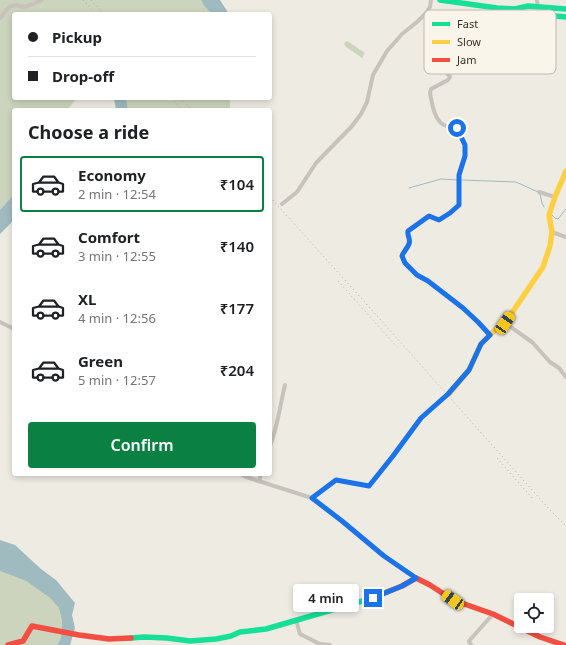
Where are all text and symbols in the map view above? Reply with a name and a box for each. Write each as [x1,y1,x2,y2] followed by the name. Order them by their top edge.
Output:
[424,10,556,74] legend
[457,16,478,31] text: Fast
[52,27,102,47] text: Pickup
[457,34,481,49] text: Slow
[456,52,476,67] text: Jam
[52,66,114,86] text: Drop-off
[448,119,466,137] route start
[28,120,149,144] text: Choose a ride
[78,165,146,185] text: Economy
[30,166,66,202] icon: car
[220,174,254,194] text: ₹104
[78,185,156,203] text: 2 min · 12:54
[78,227,140,247] text: Comfort
[30,228,66,264] icon: car
[220,236,254,256] text: ₹140
[78,247,156,265] text: 3 min · 12:55
[78,289,96,309] text: XL
[30,290,66,326] icon: car
[220,298,254,318] text: ₹177
[78,309,156,327] text: 4 min · 12:56
[493,310,517,336] car
[78,351,123,371] text: Green
[30,352,66,388] icon: car
[220,360,254,380] text: ₹204
[78,371,156,389] text: 5 min · 12:57
[28,422,256,468] button: Confirm
[293,584,359,612] callout: 4 min
[440,588,466,612] car
[308,589,344,607] text: 4 min
[364,589,382,607] route end
[514,593,554,633] map controls
[514,593,554,633] button: locate

